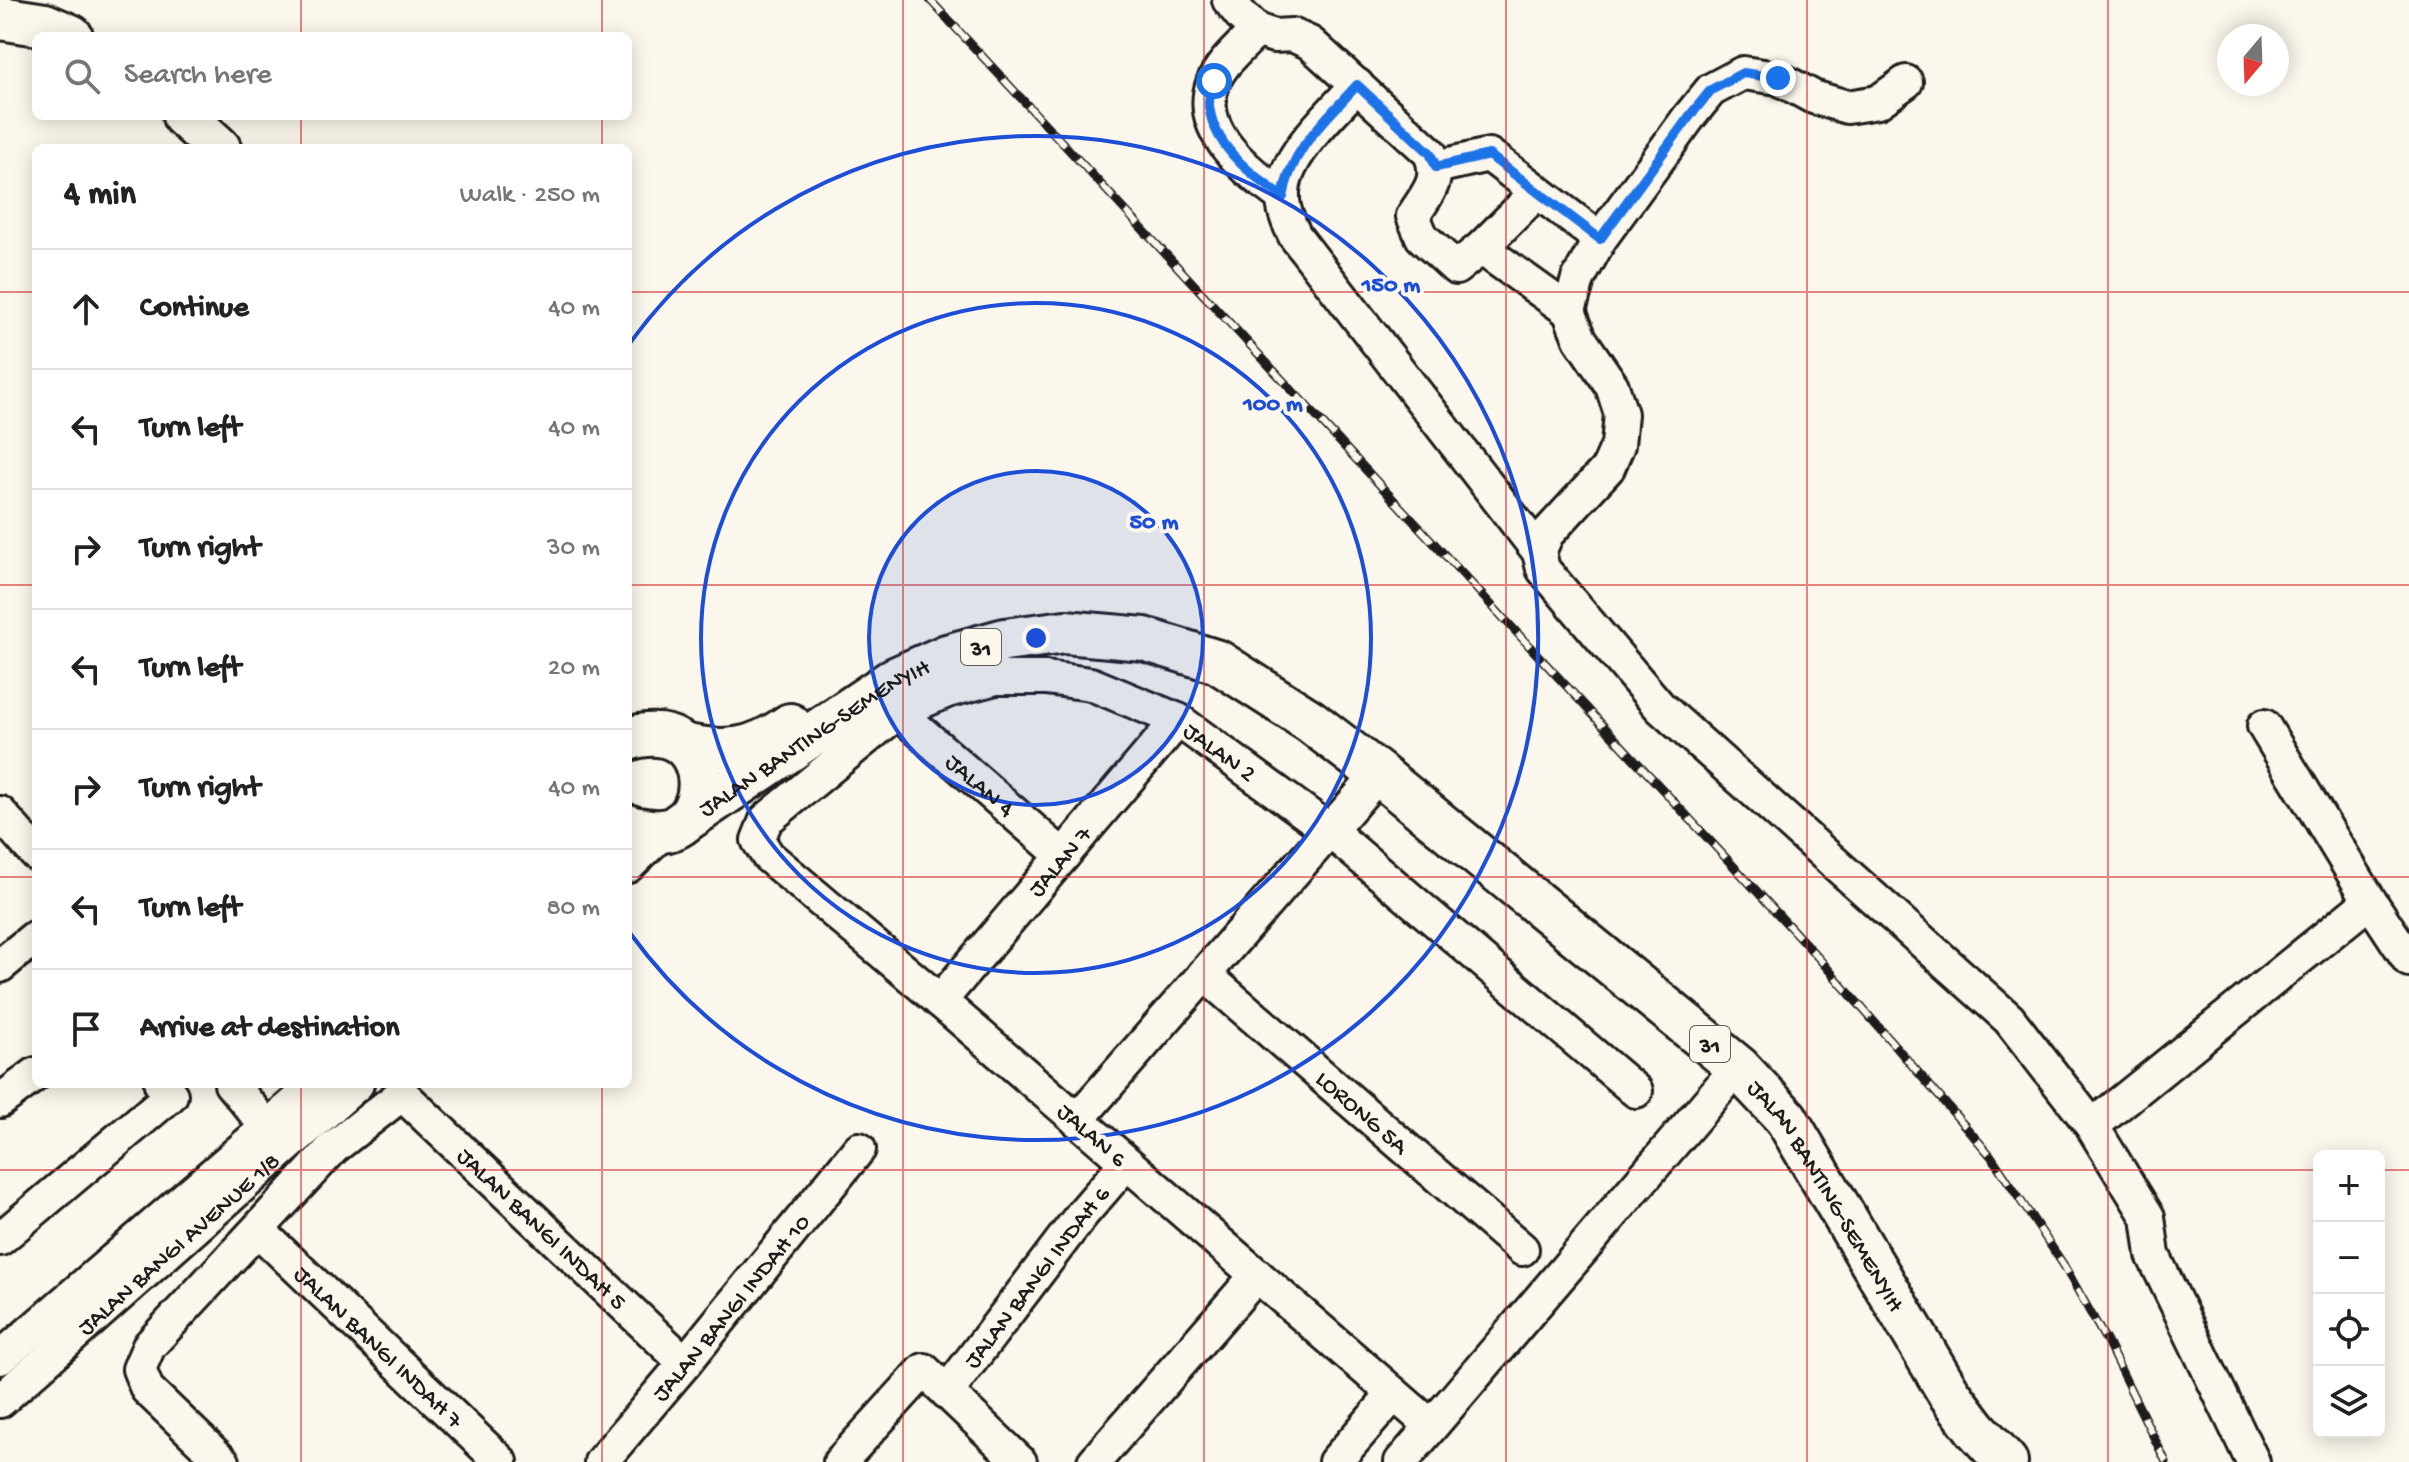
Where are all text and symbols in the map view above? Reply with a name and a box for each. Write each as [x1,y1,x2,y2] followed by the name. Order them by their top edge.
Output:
[2217,24,2289,96] north arrow
[32,32,632,120] search box
[60,54,104,98] icon: search
[124,59,272,94] text: Search here
[1760,60,1796,96] route end
[1196,63,1232,99] route start
[64,176,136,216] text: 4 min
[460,181,600,212] text: Walk · 250 m
[1361,272,1420,301] text: 150 m
[64,287,108,331] icon: ahead
[140,292,249,327] text: Continue
[548,294,600,325] text: 40 m
[1242,391,1303,420] text: 100 m
[64,407,108,451] icon: left
[140,412,241,447] text: Turn left
[548,414,600,445] text: 40 m
[1130,509,1178,538] text: 50 m
[64,527,108,571] icon: right
[140,532,260,567] text: Turn right
[547,534,600,565] text: 30 m
[1022,624,1050,652] centre of rings
[961,629,1001,665] road number: 31
[64,647,108,691] icon: left
[140,652,241,687] text: Turn left
[548,654,600,685] text: 20 m
[694,654,935,825] street label: JALAN BANTING-SEMENYIH
[1176,718,1261,790] street label: JALAN 2
[938,749,1020,825] street label: JALAN 4
[64,767,108,811] icon: right
[140,772,260,807] text: Turn right
[548,774,600,805] text: 40 m
[1023,821,1100,904] street label: JALAN 7
[64,887,108,931] icon: left
[140,892,241,927] text: Turn left
[546,894,600,925] text: 80 m
[64,1007,108,1051] icon: arrive
[140,1012,400,1047] text: Arrive at destination
[1690,1026,1730,1062] road number: 31
[1308,1066,1414,1163] street label: LORONG 5A
[1739,1075,1909,1318] street label: JALAN BANTING-SEMENYIH
[1050,1098,1132,1175] street label: JALAN 6
[449,1143,631,1318] street label: JALAN BANGI INDAH 5
[73,1148,288,1343] street label: JALAN BANGI AVENUE 1/8
[2313,1150,2385,1438] map controls
[2313,1150,2385,1222] button: +
[959,1181,1118,1375] street label: JALAN BANGI INDAH 6
[648,1209,818,1409] street label: JALAN BANGI INDAH 10
[2313,1222,2385,1294] button: −
[286,1261,468,1436] street label: JALAN BANGI INDAH 7
[2313,1294,2385,1366] button: locate
[2313,1366,2385,1438] button: layers

